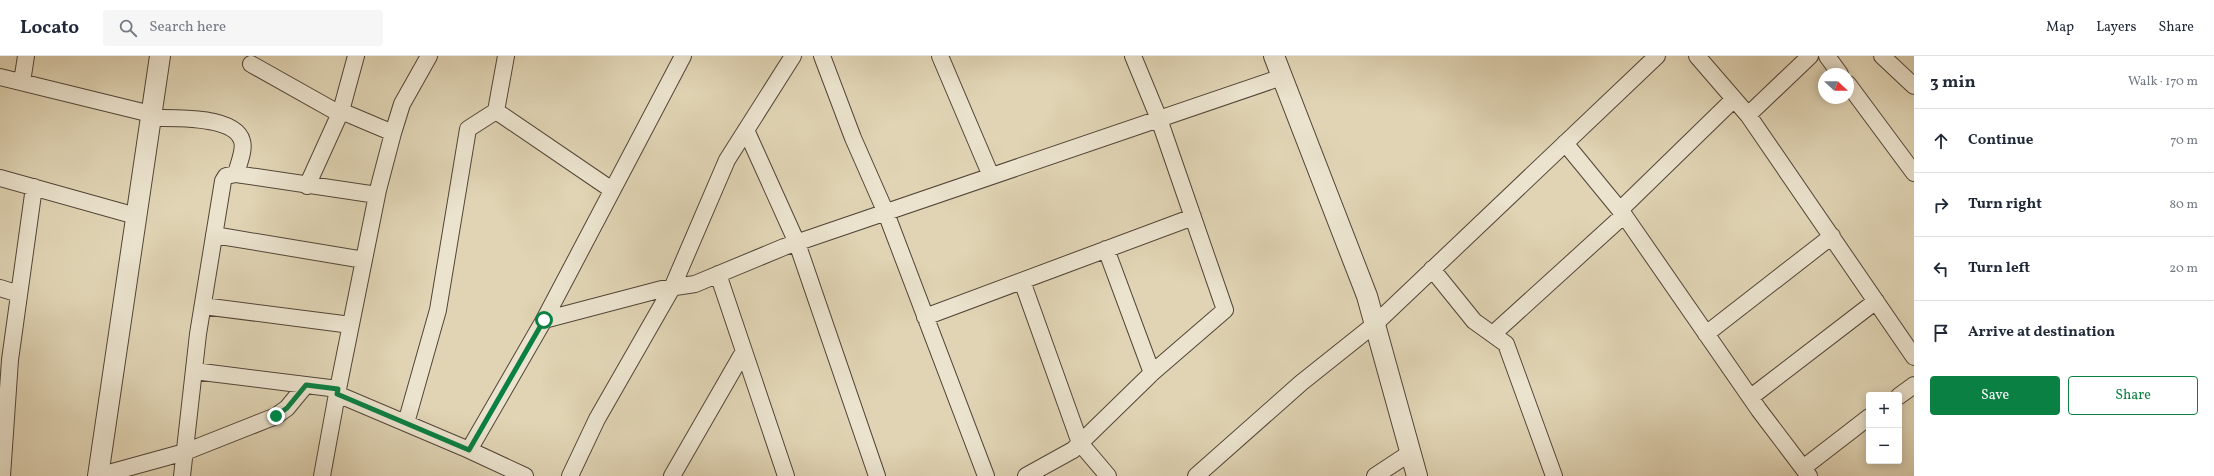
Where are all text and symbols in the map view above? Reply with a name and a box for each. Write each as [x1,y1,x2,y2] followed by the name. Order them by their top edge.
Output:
[103,10,383,46] search box
[20,15,79,41] text: Locato
[117,17,139,39] icon: search
[149,17,226,38] text: Search here
[2046,18,2074,37] text: Map
[2096,18,2136,37] text: Layers
[2158,18,2194,37] text: Share
[1818,68,1854,104] north arrow
[1930,71,1976,94] text: 3 min
[2128,73,2198,91] text: Walk · 170 m
[1930,130,1952,152] icon: ahead
[1968,130,2033,151] text: Continue
[2170,132,2198,150] text: 70 m
[1930,194,1952,216] icon: right
[1968,194,2042,215] text: Turn right
[2169,196,2198,214] text: 80 m
[1930,258,1952,280] icon: left
[1968,258,2030,279] text: Turn left
[2169,260,2198,278] text: 20 m
[535,311,553,329] route start
[1930,322,1952,344] icon: arrive
[1968,322,2115,343] text: Arrive at destination
[1930,376,2060,415] button: Save
[2068,376,2198,415] button: Share
[1866,392,1902,464] map controls
[1866,392,1902,428] button: +
[267,407,285,425] route end
[1866,428,1902,464] button: −

